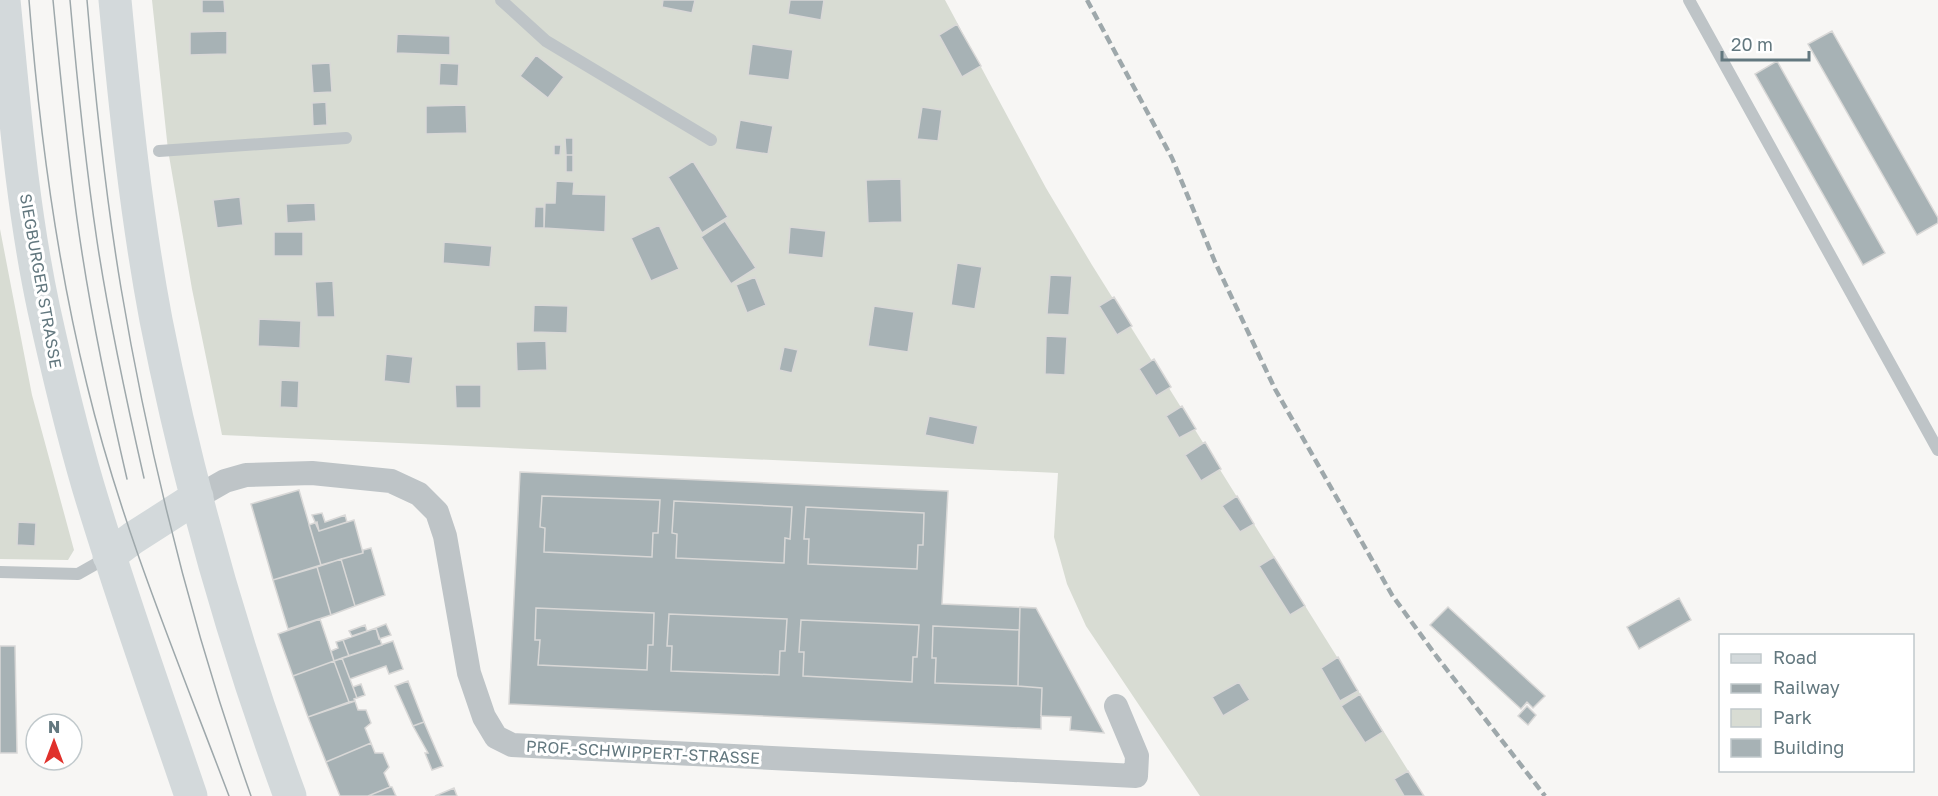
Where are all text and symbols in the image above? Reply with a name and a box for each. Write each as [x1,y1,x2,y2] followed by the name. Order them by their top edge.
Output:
[1722,24,1809,62] scale bar
[1731,33,1773,55] text: 20 m
[16,192,66,370] street label: SIEGBURGER STRASSE
[1719,634,1914,772] legend
[1773,646,1817,668] text: Road
[1773,676,1840,698] text: Railway
[1773,706,1812,728] text: Park
[24,712,84,772] north arrow
[48,717,60,737] text: N
[526,736,760,768] street label: PROF.-SCHWIPPERT-STRASSE
[1773,736,1844,758] text: Building

